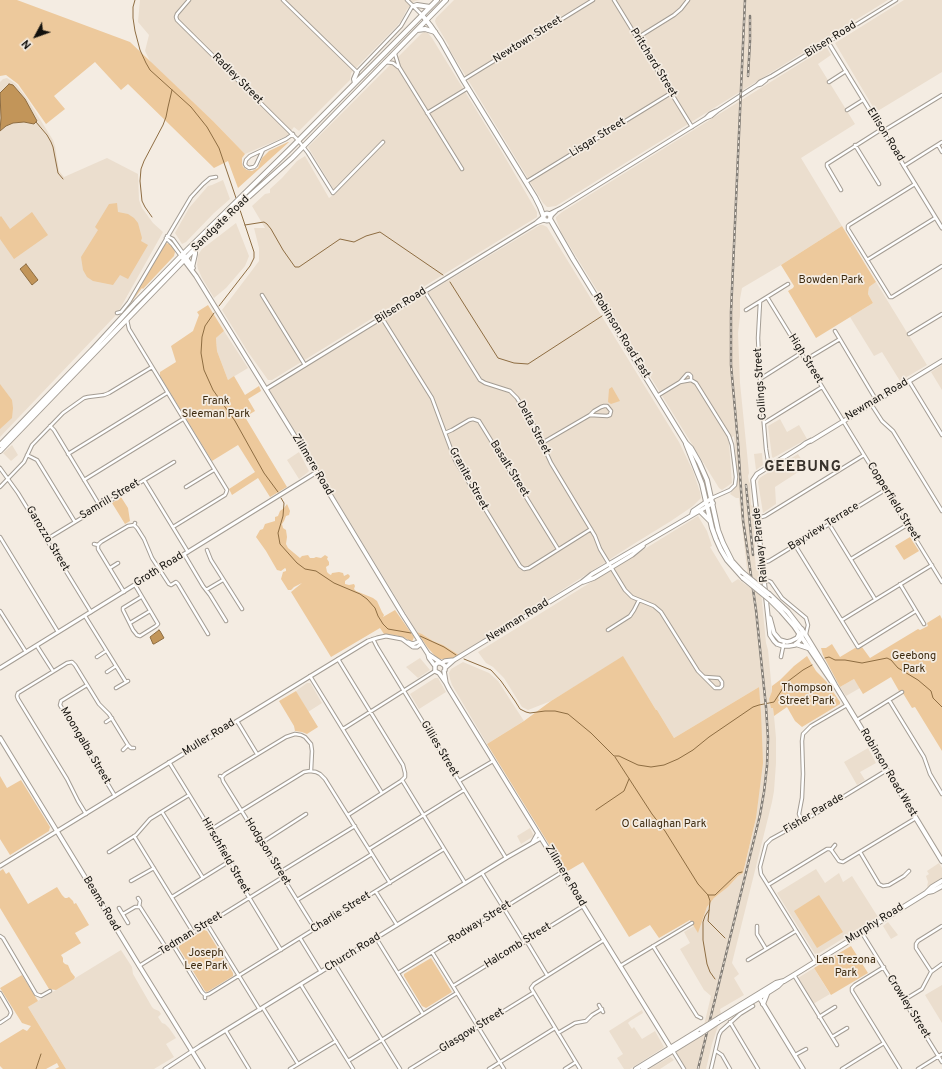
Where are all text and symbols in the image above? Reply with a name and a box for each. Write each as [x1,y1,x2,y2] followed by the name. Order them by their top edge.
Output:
[491,14,565,66] street label: Newtown Street
[16,16,56,56] north arrow
[803,19,859,61] street label: Bilsen Road
[627,26,679,100] street label: Pritchard Street
[19,36,35,51] text: N
[209,51,265,107] street label: Radley Street
[863,106,907,164] street label: Ellison Road
[568,116,628,160] street label: Lisgar Street
[189,193,253,255] street label: Sandgate Road
[799,274,863,288] park label: Bowden Park
[373,285,429,327] street label: Bilsen Road
[589,291,653,381] street label: Robinson Road East
[785,332,825,386] street label: High Street
[752,347,770,421] street label: Collings Street
[843,376,911,424] street label: Newman Road
[182,395,250,421] park label: Frank Sleeman Park
[513,399,553,457] street label: Delta Street
[289,432,335,498] street label: Zillmere Road
[486,438,532,500] street label: Basalt Street
[445,445,491,513] street label: Granite Street
[764,459,842,477] district label: GEEBUNG
[863,460,923,544] street label: Copperfield Street
[78,477,142,523] street label: Samrill Street
[786,500,862,554] street label: Bayview Terrace
[22,504,72,574] street label: Garozzo Street
[750,507,772,583] street label: Railway Parade
[132,550,186,590] street label: Groth Road
[484,597,552,645] street label: Newman Road
[892,650,936,676] park label: Geebong Park
[779,682,835,708] park label: Thompson Street Park
[57,705,113,787] street label: Moongalba Street
[180,717,238,759] street label: Muller Road
[417,719,461,779] street label: Gillies Street
[857,727,919,819] street label: Robinson Road West
[781,791,847,837] street label: Fisher Parade
[198,816,252,896] street label: Hirschfield Street
[241,816,293,888] street label: Hodgson Street
[621,818,707,832] park label: O Callaghan Park
[542,843,588,909] street label: Zillmere Road
[79,874,123,934] street label: Beams Road
[309,889,373,937] street label: Charlie Street
[446,898,514,948] street label: Rodway Street
[844,901,906,947] street label: Murphy Road
[157,909,225,959] street label: Tedman Street
[482,920,554,972] street label: Halcomb Street
[323,931,383,975] street label: Church Road
[184,947,228,973] park label: Joseph Lee Park
[816,954,876,980] park label: Len Trezona Park
[883,973,933,1041] street label: Crowley Street
[437,1006,507,1056] street label: Glasgow Street

